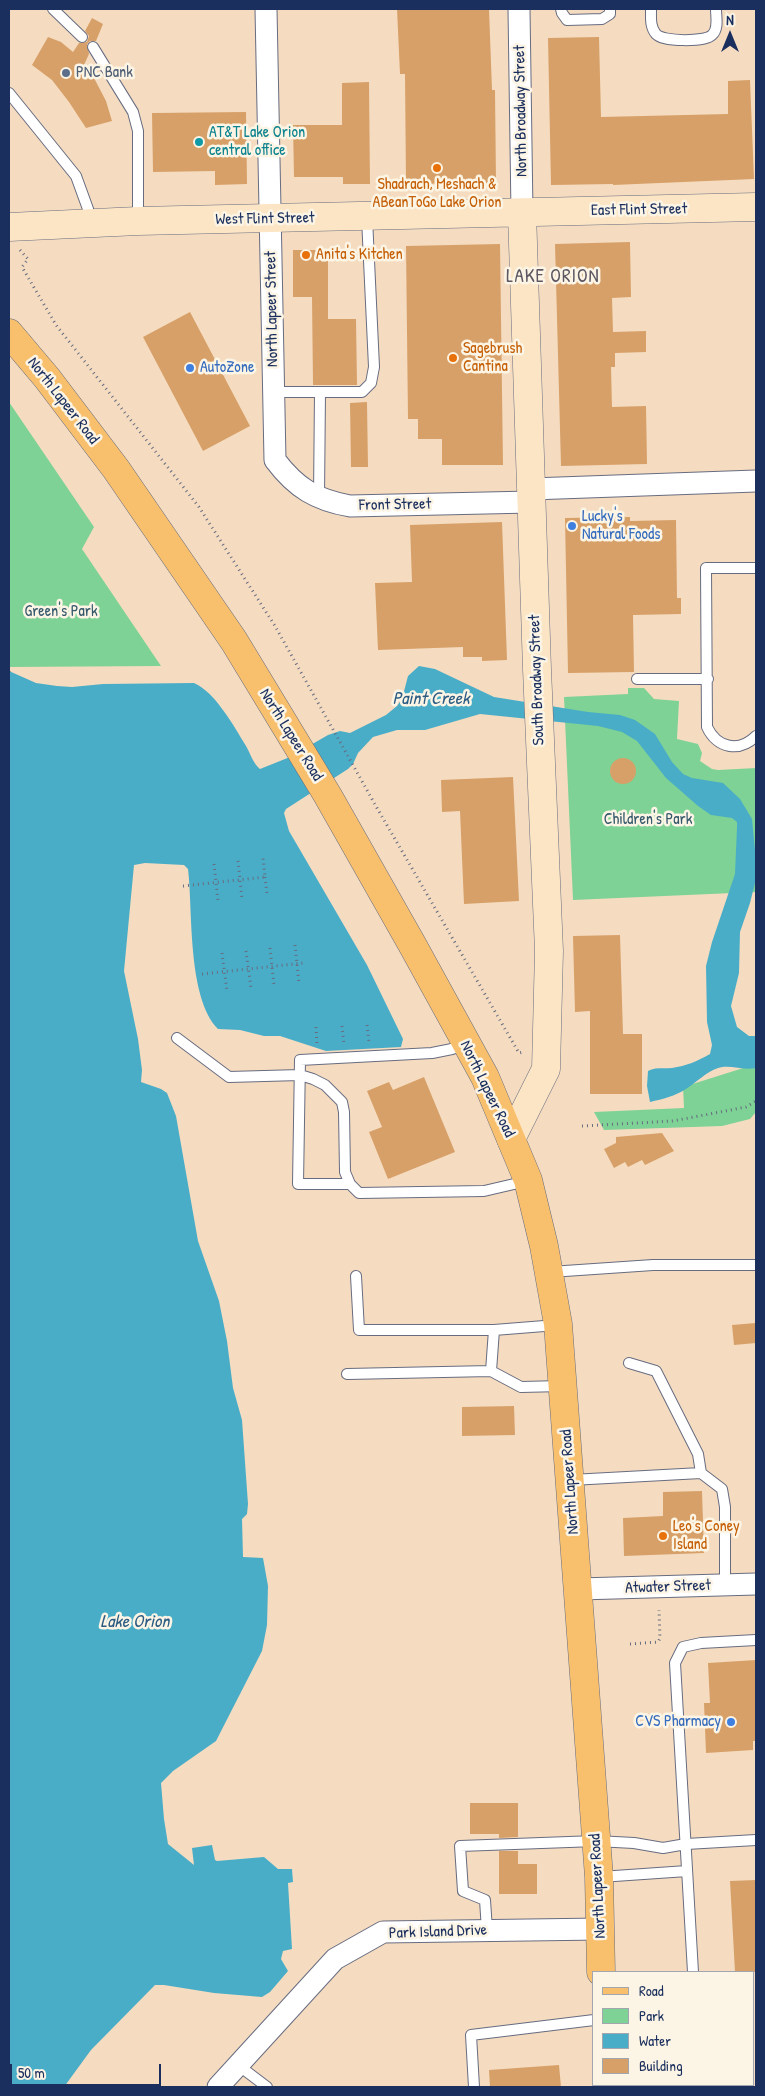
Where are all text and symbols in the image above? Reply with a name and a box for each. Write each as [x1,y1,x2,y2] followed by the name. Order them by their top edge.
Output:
[705,10,755,60] north arrow
[726,10,734,29] text: N
[510,45,532,177] street label: North Broadway Street
[76,63,133,83] place label: PNC Bank
[60,67,72,79] marker: PNC Bank
[209,123,305,161] place label: AT&T Lake Orion central office
[193,136,205,148] marker: AT&T Lake Orion central office
[431,162,443,174] marker: Shadrach, Meshach & ABeanToGo Lake Orion
[373,175,501,213] place label: Shadrach, Meshach & ABeanToGo Lake Orion
[591,200,687,220] street label: East Flint Street
[215,209,315,229] street label: West Flint Street
[316,245,403,265] place label: Anita's Kitchen
[300,249,312,261] marker: Anita's Kitchen
[261,251,283,367] street label: North Lapeer Street
[505,266,601,288] district label: LAKE ORION
[463,339,522,377] place label: Sagebrush Cantina
[447,352,459,364] marker: Sagebrush Cantina
[23,354,103,448] street label: North Lapeer Road
[200,358,254,378] place label: AutoZone
[184,362,196,374] marker: AutoZone
[359,495,431,515] street label: Front Street
[582,507,660,545] place label: Lucky's Natural Foods
[566,520,578,532] marker: Lucky's Natural Foods
[24,602,98,622] park label: Green's Park
[525,614,549,746] street label: South Broadway Street
[255,685,327,785] street label: North Lapeer Road
[393,688,469,710] water label: Paint Creek
[604,810,692,830] park label: Children's Park
[455,1038,519,1140] street label: North Lapeer Road
[557,1429,583,1535] street label: North Lapeer Road
[673,1517,740,1555] place label: Leo's Coney Island
[657,1530,669,1542] marker: Leo's Coney Island
[625,1576,711,1598] street label: Atwater Street
[101,1611,169,1633] water label: Lake Orion
[635,1712,721,1732] place label: CVS Pharmacy
[725,1716,737,1728] marker: CVS Pharmacy
[586,1833,610,1939] street label: North Lapeer Road
[389,1921,487,1943] street label: Park Island Drive
[592,1971,755,2086] legend
[639,1980,664,2001] text: Road
[639,2005,664,2026] text: Park
[639,2030,671,2051] text: Water
[12,2054,164,2086] scale bar
[639,2055,683,2076] text: Building
[18,2062,45,2083] text: 50 m

